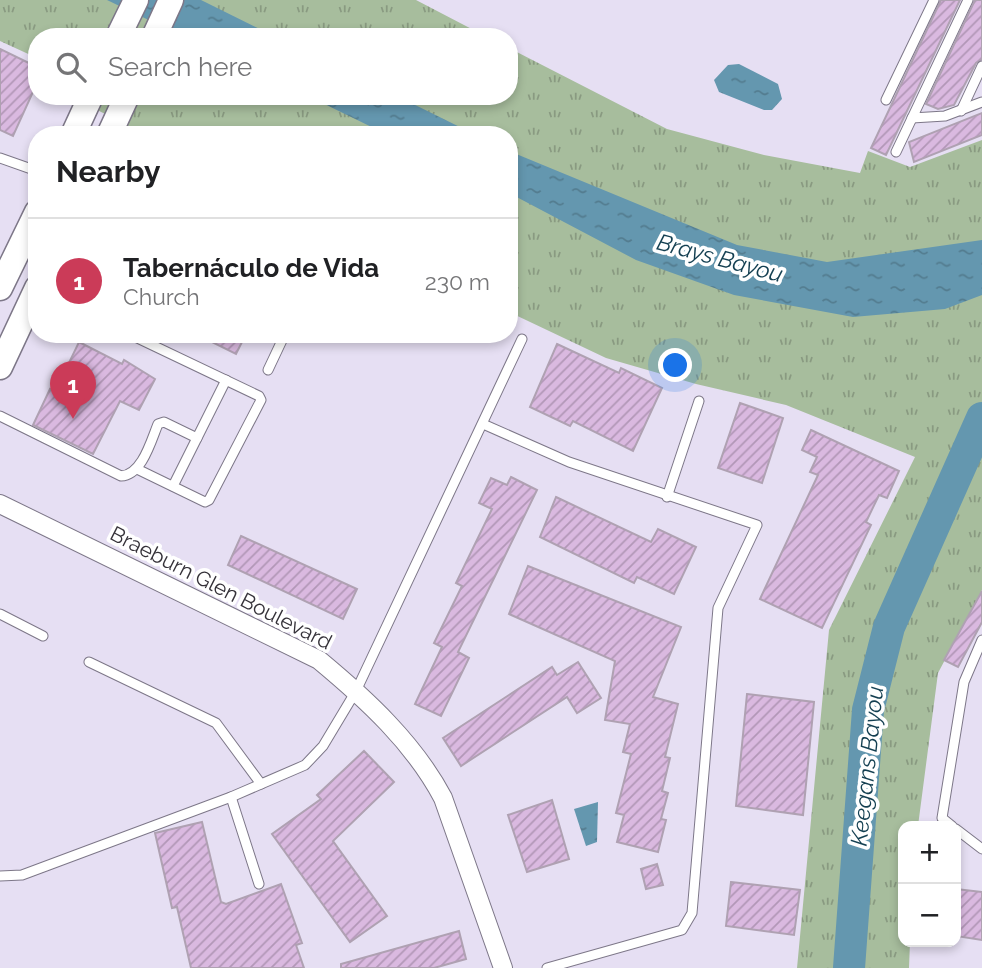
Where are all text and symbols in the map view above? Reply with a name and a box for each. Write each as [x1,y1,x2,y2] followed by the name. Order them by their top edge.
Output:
[28,28,518,105] search box
[52,48,90,86] icon: search
[108,52,252,82] text: Search here
[56,154,160,189] text: Nearby
[654,228,786,287] water label: Brays Bayou
[123,253,379,283] text: Tabernáculo de Vida
[73,268,85,295] text: 1
[425,268,490,295] text: 230 m
[123,283,200,310] text: Church
[658,348,692,382] your location
[50,361,96,419] pin: 1
[106,521,336,654] street label: Braeburn Glen Boulevard
[845,685,888,847] water label: Keegans Bayou
[898,821,961,947] map controls
[898,821,961,884] button: +
[898,884,961,947] button: −

